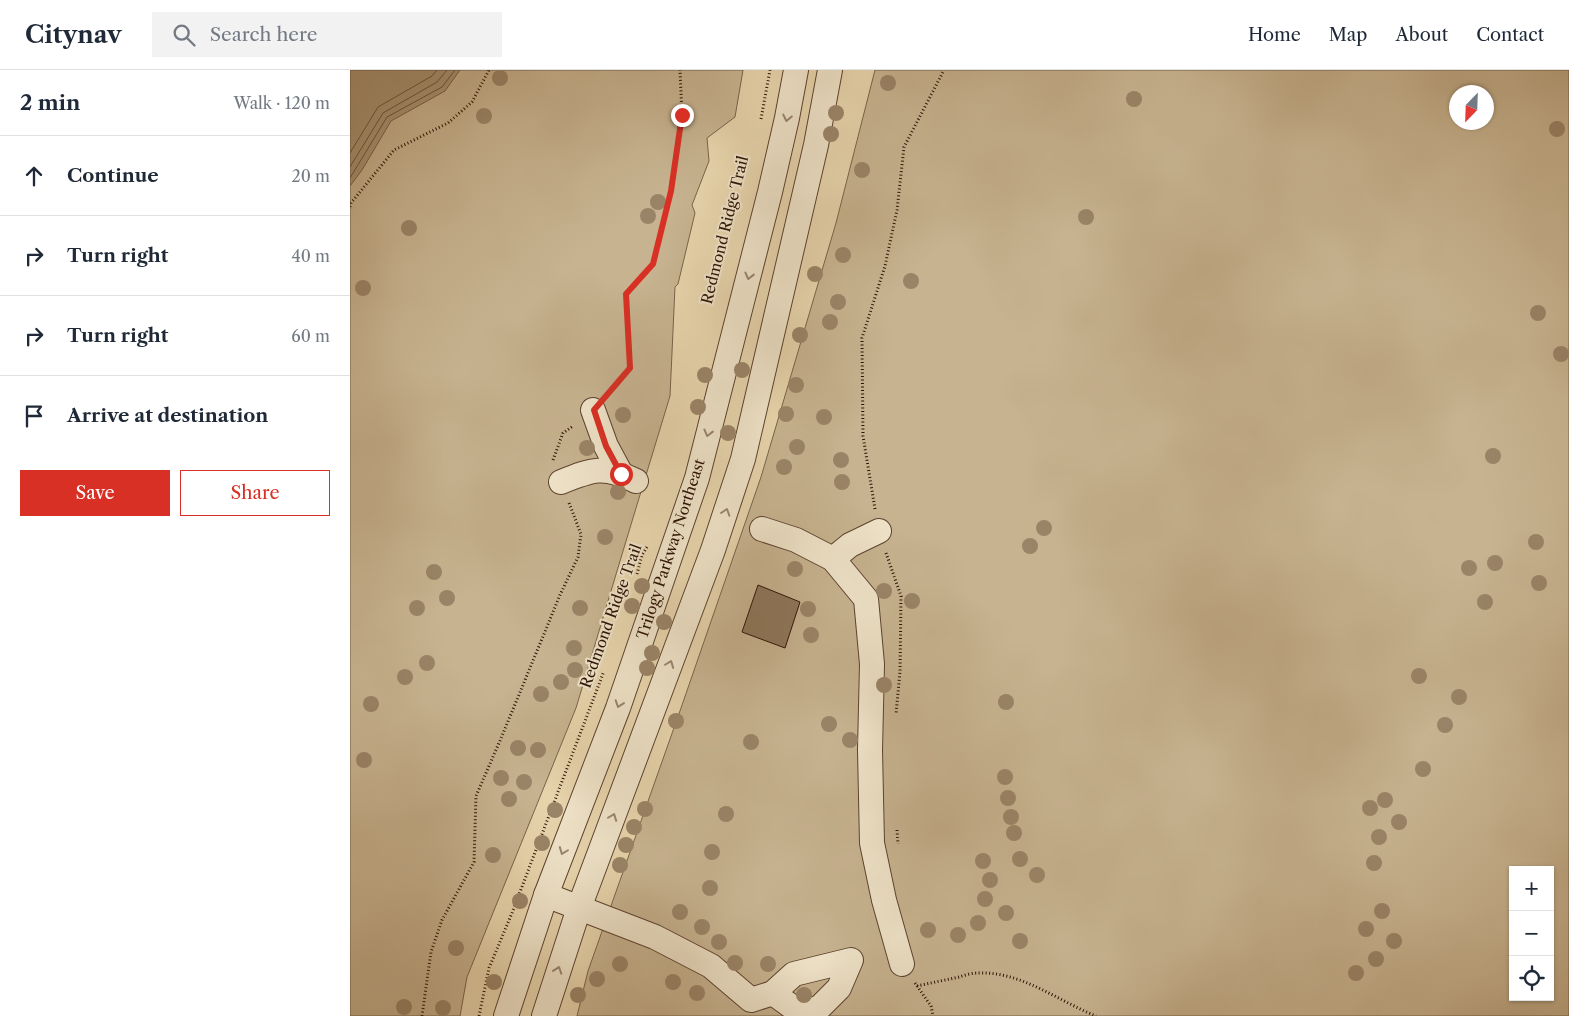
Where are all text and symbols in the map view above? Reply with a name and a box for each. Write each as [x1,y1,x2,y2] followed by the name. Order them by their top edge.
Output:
[152,12,502,57] search box
[25,20,122,49] text: Citynav
[170,21,198,49] icon: search
[210,23,317,46] text: Search here
[1248,24,1301,46] text: Home
[1329,24,1367,46] text: Map
[1395,24,1448,46] text: About
[1476,24,1544,46] text: Contact
[1449,85,1494,130] north arrow
[20,90,80,115] text: 2 min
[234,93,330,113] text: Walk · 120 m
[671,104,694,127] route end
[782,114,793,122] one-way arrow
[697,153,752,306] street label: Redmond Ridge Trail
[20,162,48,190] icon: ahead
[67,164,159,187] text: Continue
[291,166,330,186] text: 20 m
[20,242,48,270] icon: right
[67,244,168,267] text: Turn right
[291,246,330,266] text: 40 m
[744,271,755,280] one-way arrow
[20,322,48,350] icon: right
[67,324,168,347] text: Turn right
[291,326,330,346] text: 60 m
[20,402,48,430] icon: arrive
[67,404,268,427] text: Arrive at destination
[704,429,714,437] one-way arrow
[632,456,709,641] street label: Trilogy Parkway Northeast
[610,463,633,486] route start
[20,470,170,516] button: Save
[180,470,330,516] button: Share
[720,508,730,516] one-way arrow
[576,541,646,691] street label: Redmond Ridge Trail
[664,661,674,669] one-way arrow
[615,699,625,708] one-way arrow
[607,813,617,821] one-way arrow
[559,846,569,855] one-way arrow
[1509,866,1554,1001] map controls
[1509,866,1554,911] button: +
[1509,911,1554,956] button: −
[1509,956,1554,1001] button: locate
[553,966,563,974] one-way arrow

